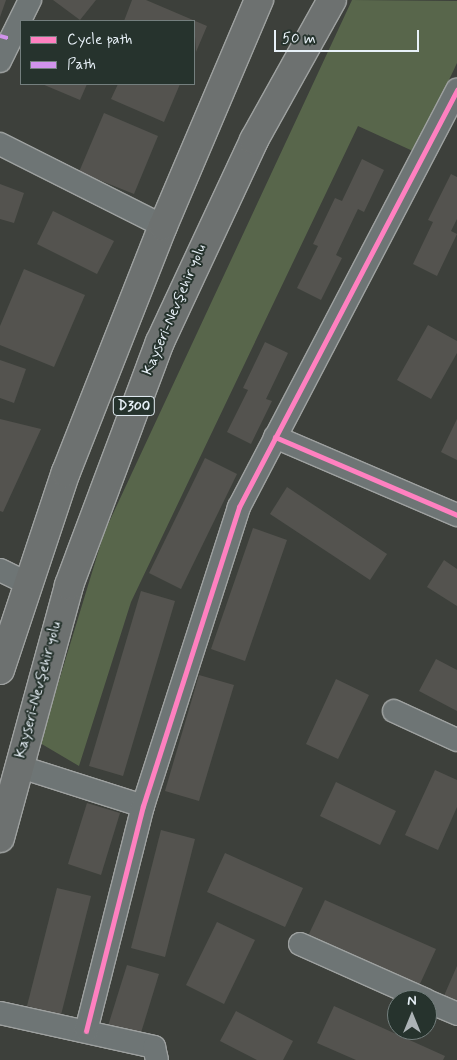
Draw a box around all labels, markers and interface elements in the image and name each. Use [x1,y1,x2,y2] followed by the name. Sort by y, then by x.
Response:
[20,20,195,85] legend
[277,20,422,52] scale bar
[282,29,316,49] text: 50 m
[67,30,132,50] text: Cycle path
[67,55,96,75] text: Path
[139,242,211,378] street label: Kayseri-Nevşehir yolu
[113,394,155,418] road number: D300
[12,620,66,760] street label: Kayseri-Nevşehir yolu
[387,990,437,1040] north arrow
[407,992,417,1010] text: N

